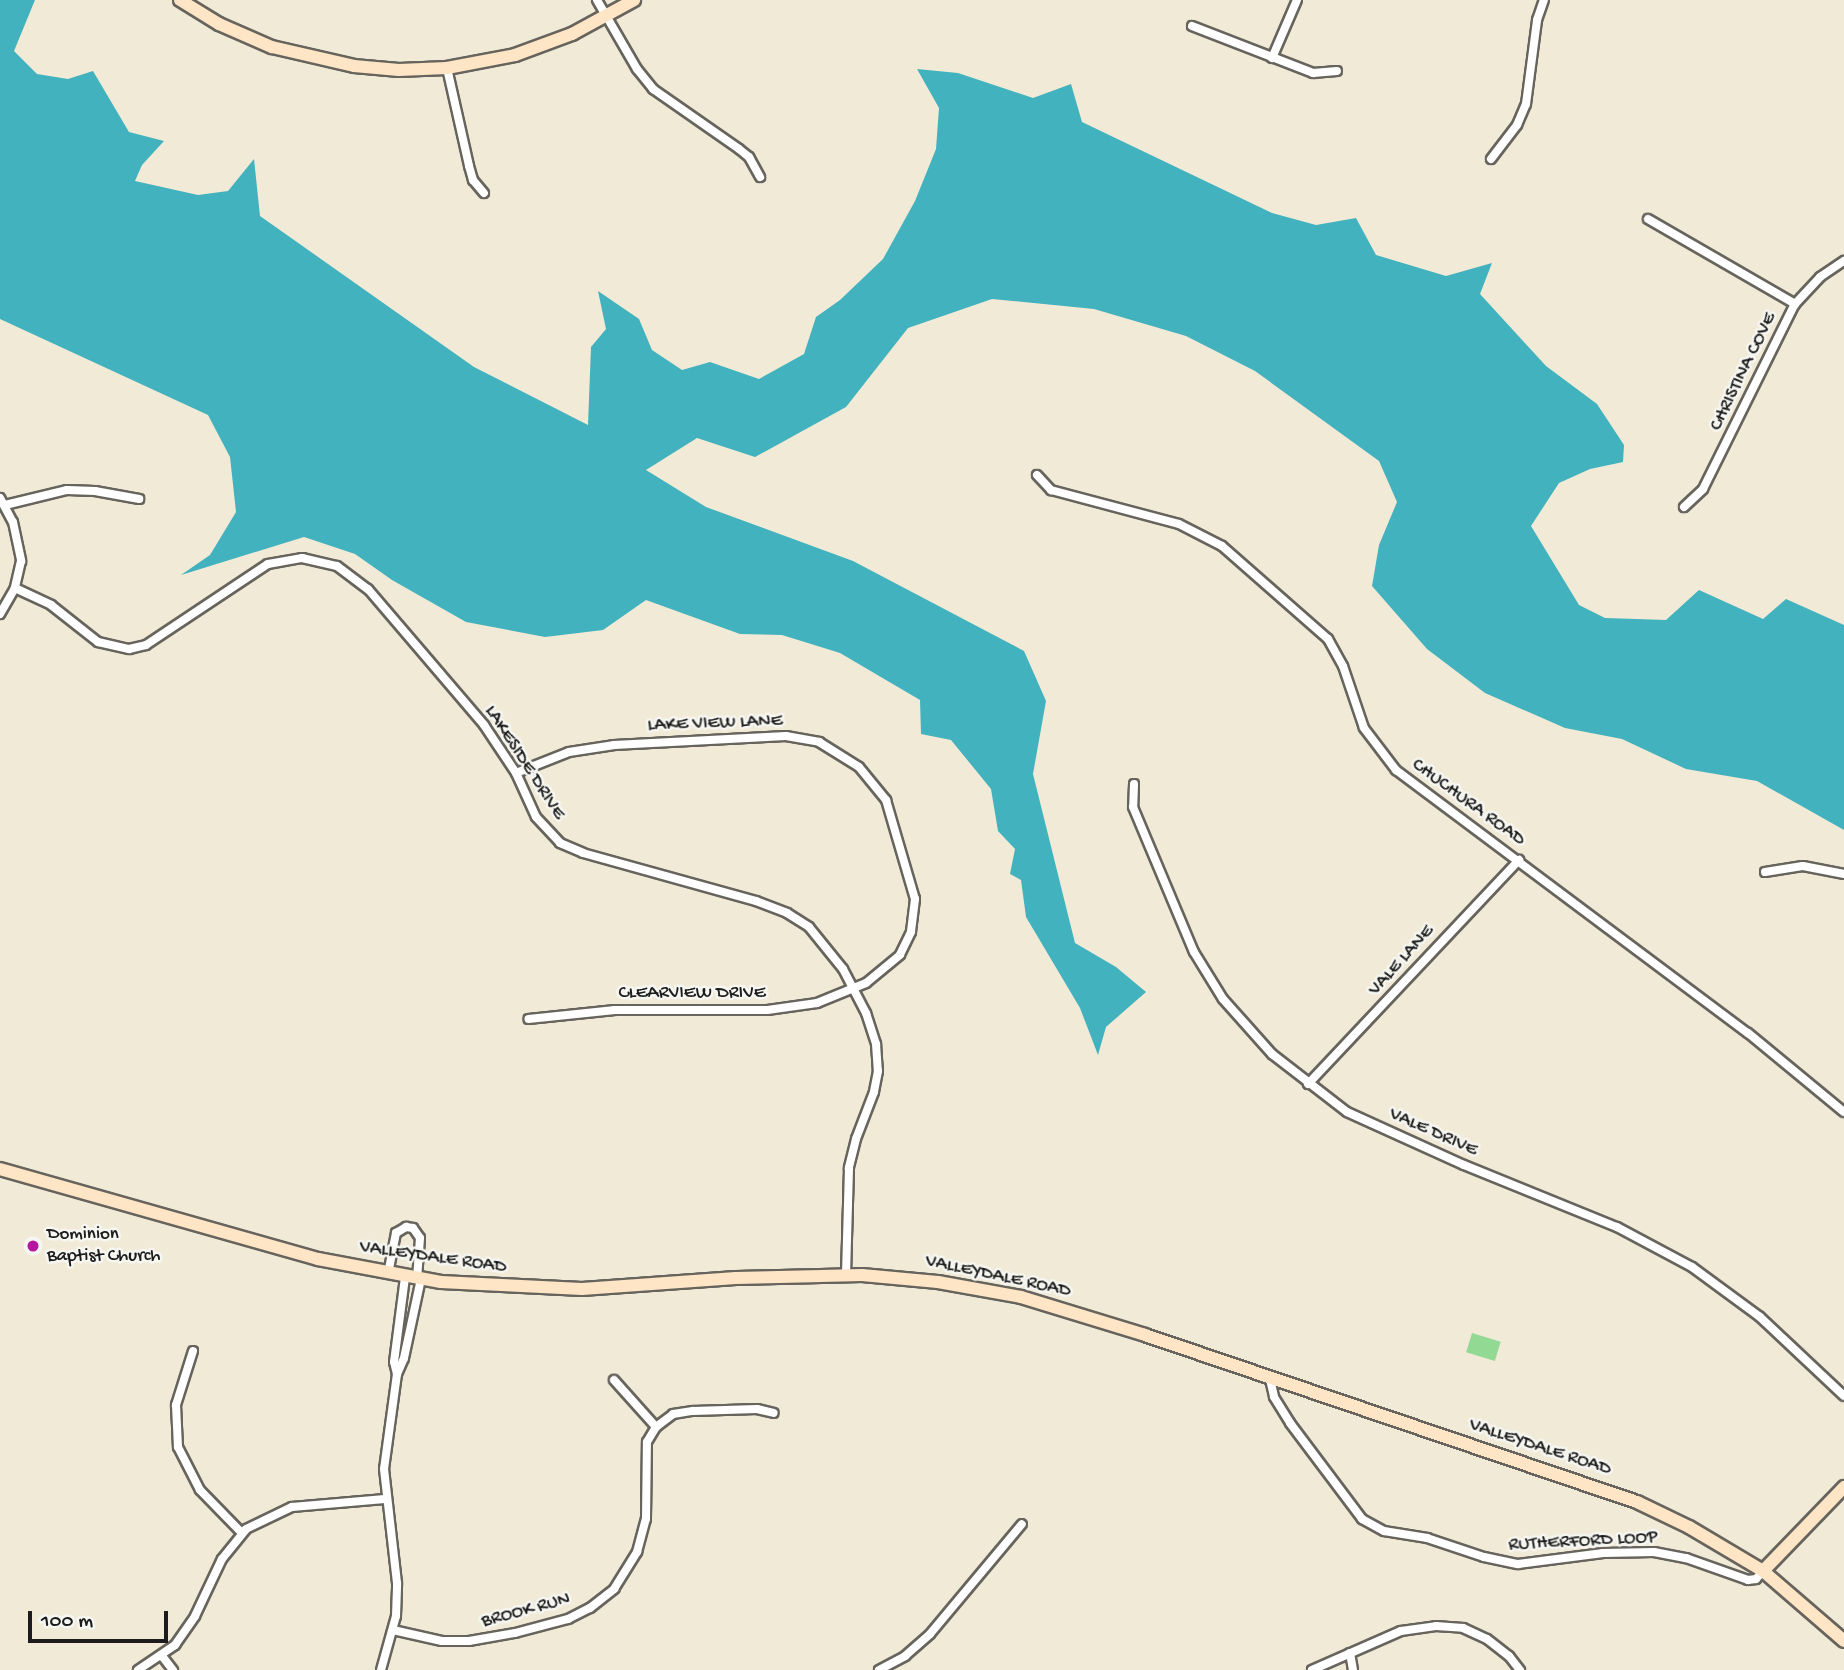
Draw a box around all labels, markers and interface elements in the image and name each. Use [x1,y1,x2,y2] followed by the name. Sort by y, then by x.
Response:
[1706,309,1782,435] street label: CHRISTINA COVE
[479,701,569,825] street label: LAKESIDE DRIVE
[647,710,783,738] street label: LAKE VIEW LANE
[1407,754,1529,852] street label: CHUCHURA ROAD
[1364,921,1440,1001] street label: VALE LANE
[618,983,766,1005] street label: CLEARVIEW DRIVE
[1385,1103,1481,1163] street label: VALE DRIVE
[47,1224,161,1268] place label: Dominion Baptist Church
[358,1236,508,1280] street label: VALLEYDALE ROAD
[25,1238,41,1254] marker: Dominion Baptist Church
[923,1250,1073,1304] street label: VALLEYDALE ROAD
[1466,1414,1614,1482] street label: VALLEYDALE ROAD
[1508,1527,1658,1557] street label: RUTHERFORD LOOP
[479,1588,573,1634] street label: BROOK RUN
[32,1596,172,1640] scale bar
[41,1610,93,1635] text: 100 m

